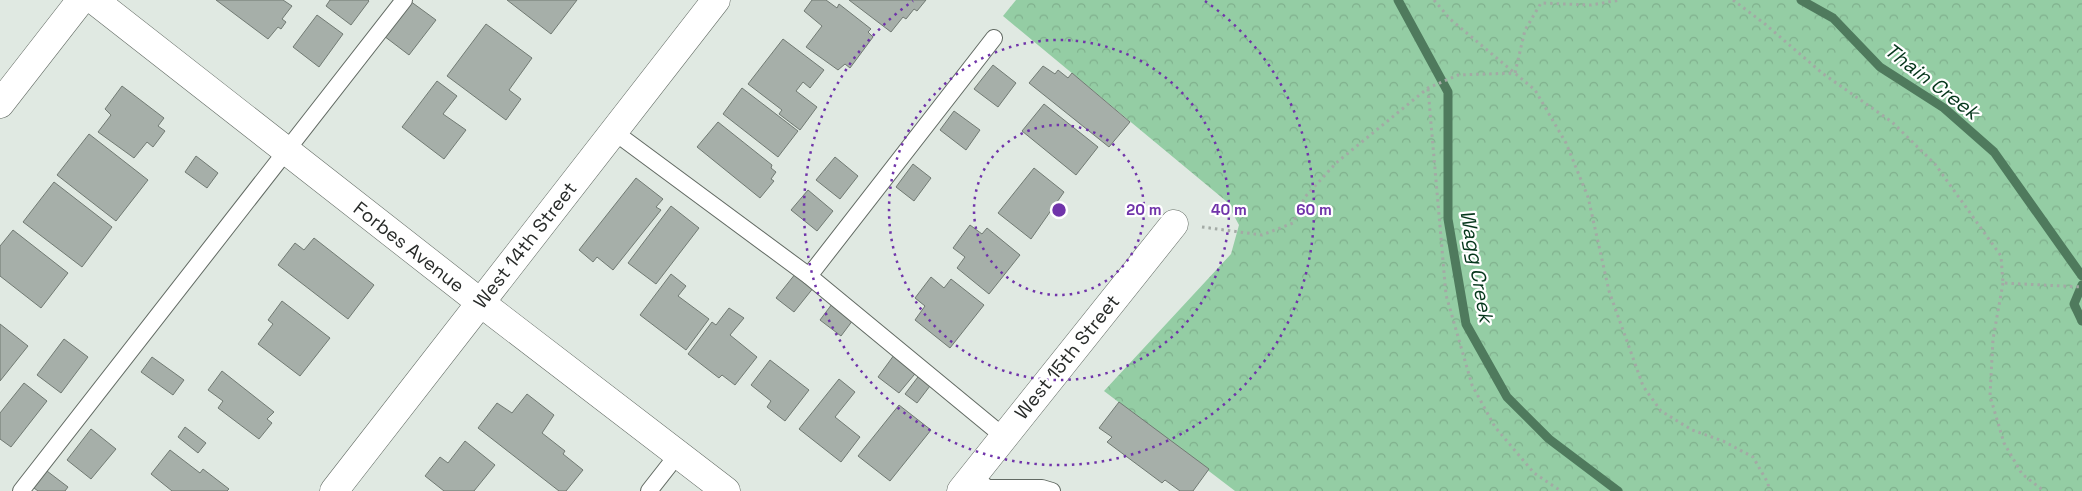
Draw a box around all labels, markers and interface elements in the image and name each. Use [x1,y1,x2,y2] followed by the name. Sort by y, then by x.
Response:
[1879,37,1986,127] water label: Thain Creek
[468,177,582,313] street label: West 14th Street
[348,196,470,298] street label: Forbes Avenue
[1126,200,1162,219] text: 20 m
[1211,200,1247,219] text: 40 m
[1296,200,1332,219] text: 60 m
[1050,201,1068,219] centre of rings
[1454,208,1500,326] water label: Wagg Creek
[1009,289,1125,425] street label: West 15th Street

